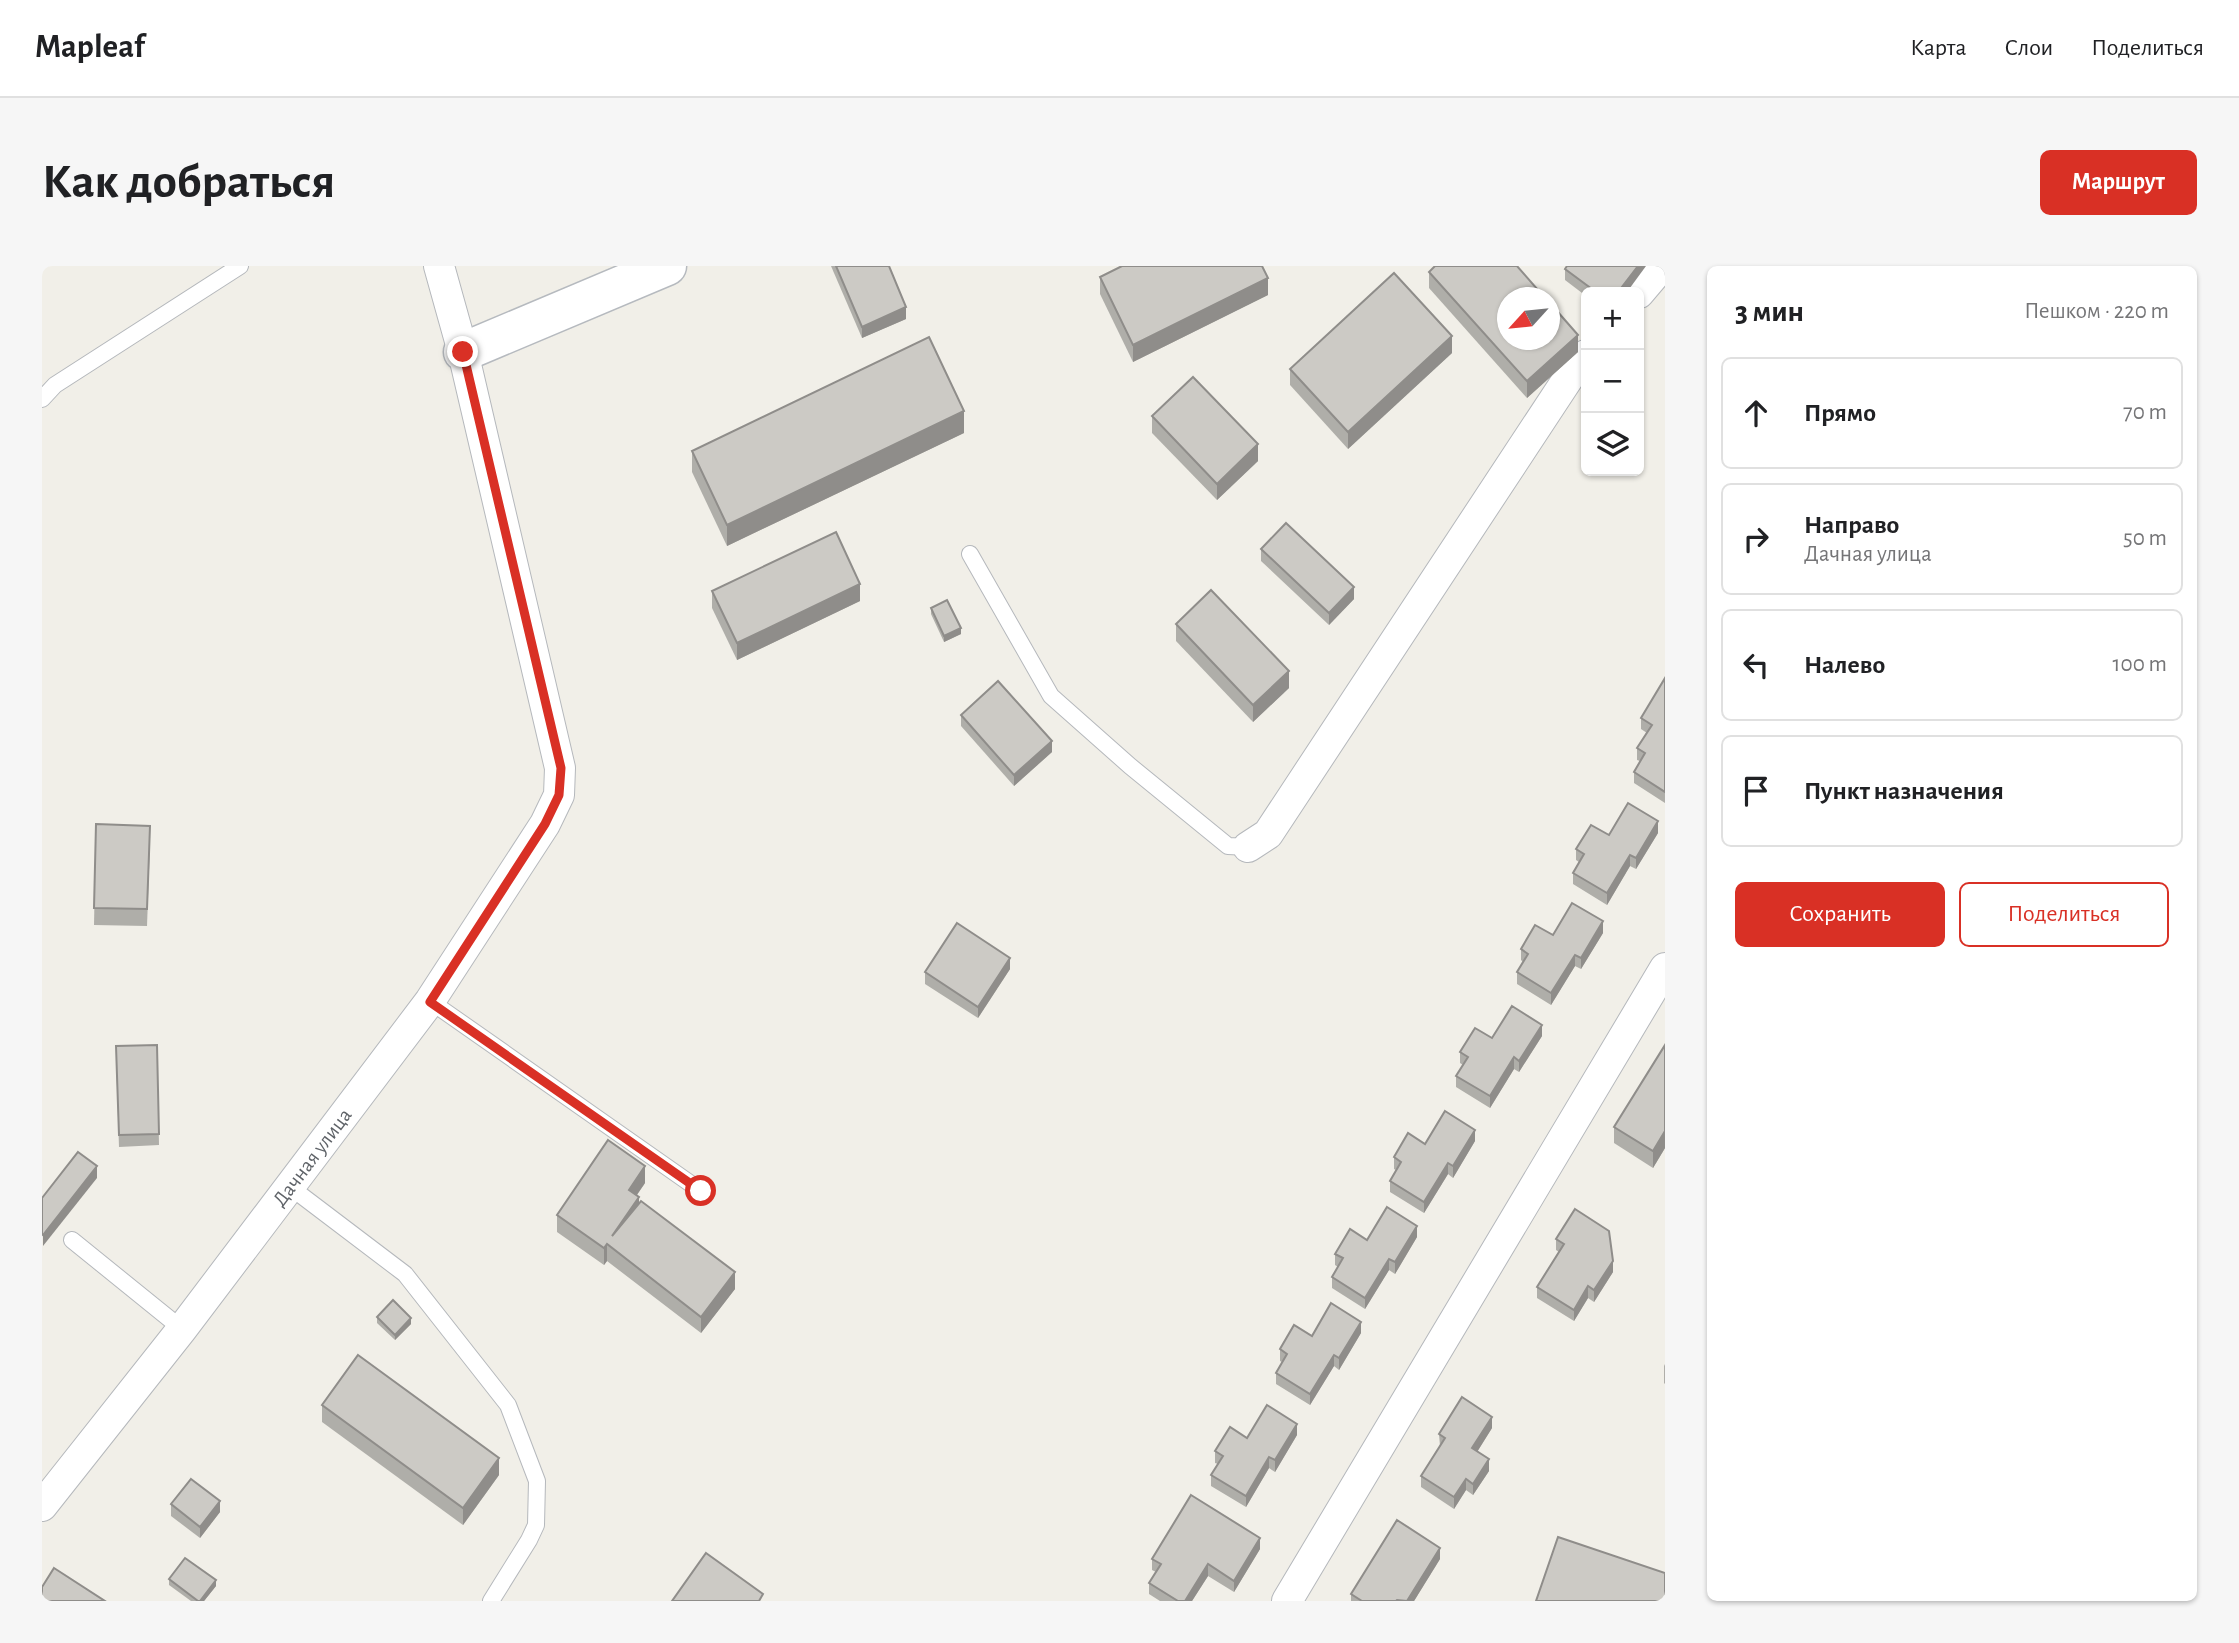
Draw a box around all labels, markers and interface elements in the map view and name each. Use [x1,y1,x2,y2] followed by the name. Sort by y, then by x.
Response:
[35,31,145,64] text: Mapleaf
[1910,36,1966,60] text: Карта
[2004,36,2053,60] text: Слои
[2091,36,2204,60] text: Поделиться
[2040,150,2197,215] button: Маршрут
[42,158,335,207] text: Как добраться
[1497,287,1560,350] north arrow
[1581,287,1644,476] map controls
[1581,287,1644,350] button: +
[1735,297,1804,327] text: 3 мин
[2024,300,2169,323] text: Пешком · 220 m
[447,336,478,367] route end
[1581,350,1644,413] button: −
[1737,394,1775,432] icon: ahead
[1804,400,1876,426] text: Прямо
[2123,401,2167,424] text: 70 m
[1581,413,1644,476] button: layers
[1804,512,1899,538] text: Направо
[1737,520,1775,558] icon: right
[2123,527,2167,550] text: 50 m
[1804,543,1932,566] text: Дачная улица
[1737,646,1775,684] icon: left
[1804,652,1885,678] text: Налево
[2113,653,2167,676] text: 100 m
[1737,772,1775,810] icon: arrive
[1804,778,2004,804] text: Пункт назначения
[1735,882,1945,947] button: Сохранить
[1959,882,2169,947] button: Поделиться
[269,1104,356,1210] street label: Дачная улица
[685,1175,716,1206] route start

